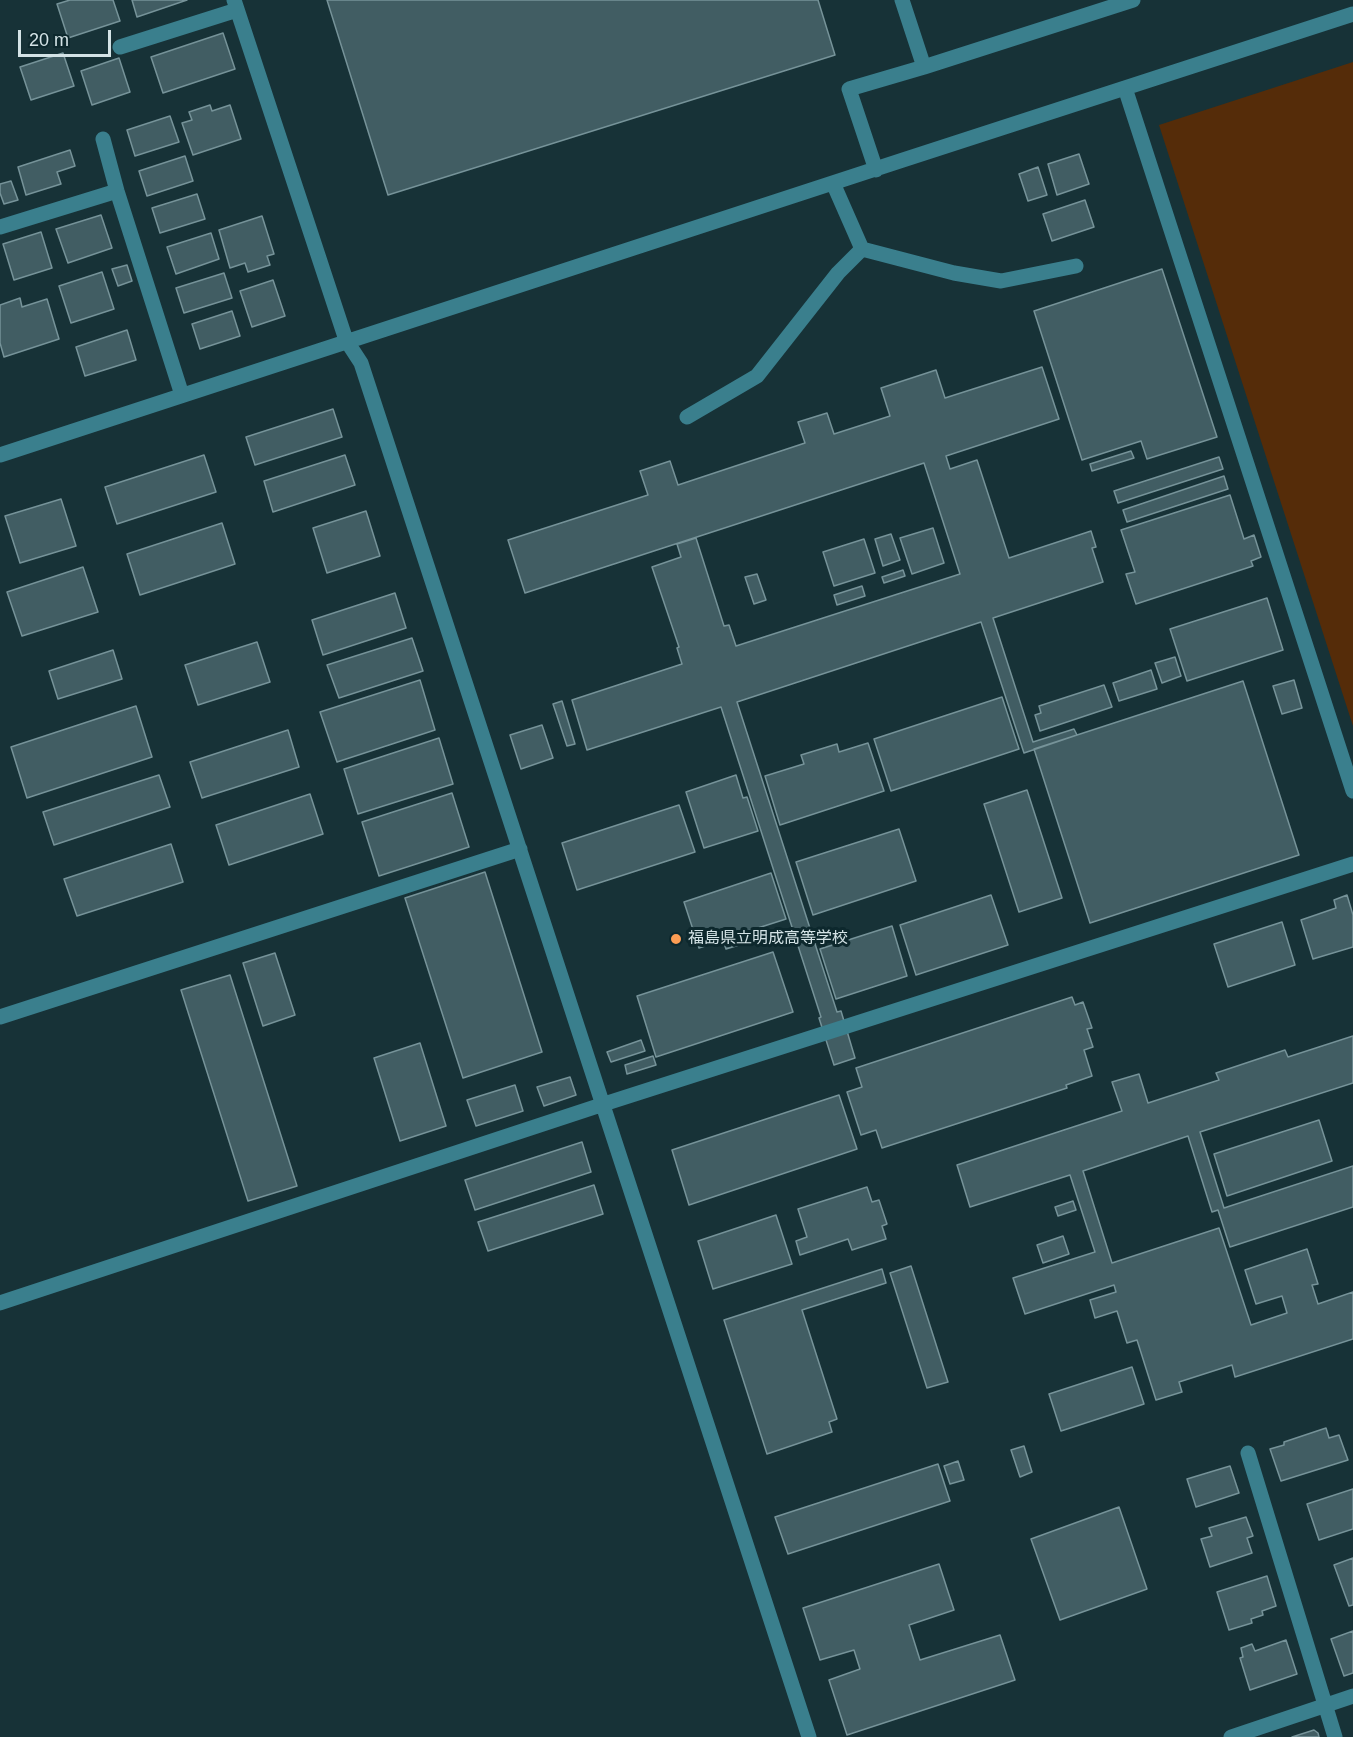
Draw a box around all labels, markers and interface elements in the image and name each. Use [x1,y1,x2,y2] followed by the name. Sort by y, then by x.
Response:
[21,18,114,56] scale bar
[29,30,69,50] text: 20 m
[688,929,848,949] place label: 福島県立明成高等学校
[669,932,683,946] marker: 福島県立明成高等学校

